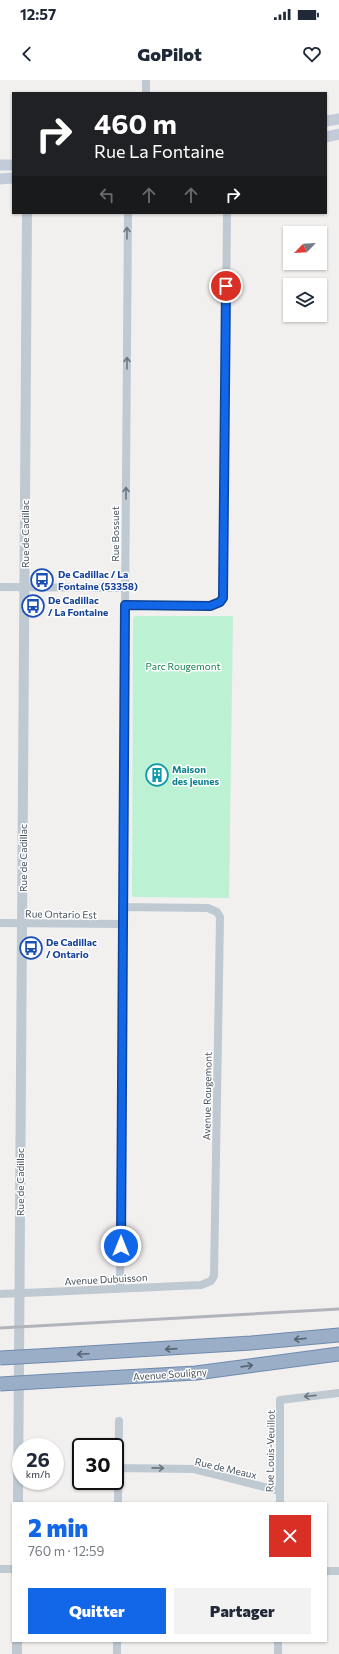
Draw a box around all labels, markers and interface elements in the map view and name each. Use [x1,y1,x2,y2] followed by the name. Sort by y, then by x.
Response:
[20,5,56,23] text: 12:57
[16,43,38,65] icon: back
[137,43,202,65] text: GoPilot
[301,43,323,65] icon: heart
[94,106,177,140] text: 460 m
[28,108,80,160] icon: right
[94,140,224,162] text: Rue La Fontaine
[96,184,118,206] icon: left
[138,184,160,206] icon: ahead
[180,184,202,206] icon: ahead
[222,184,244,206] icon: right
[283,226,327,270] north arrow
[283,226,327,322] map controls
[124,227,131,240] one-way arrow
[209,269,243,303] pin
[215,275,237,297] icon: arrive
[283,278,327,322] button: layers
[123,357,130,370] one-way arrow
[122,487,129,500] one-way arrow
[19,500,31,568] street label: Rue de Cadillac
[109,506,121,562] street label: Rue Bossuet
[29,567,55,593] bus stop icon: De Cadillac / La Fontaine (53358)
[58,568,138,592] place label: De Cadillac / La Fontaine (53358)
[20,593,46,619] bus stop icon: De Cadillac / La Fontaine
[48,594,108,618] place label: De Cadillac / La Fontaine
[145,660,221,672] park label: Parc Rougemont
[144,762,170,788] building icon: Maison des jeunes
[172,763,219,787] place label: Maison des jeunes
[17,824,29,892] street label: Rue de Cadillac
[25,907,97,921] street label: Rue Ontario Est
[18,935,44,961] bus stop icon: De Cadillac / Ontario
[46,936,97,960] place label: De Cadillac / Ontario
[200,1052,214,1140] street label: Avenue Rougemont
[14,1148,26,1216] street label: Rue de Cadillac
[100,1225,142,1267] position arrow
[64,1271,148,1287] street label: Avenue Dubuisson
[294,1335,307,1343] one-way arrow
[165,1345,178,1352] one-way arrow
[77,1350,90,1357] one-way arrow
[240,1362,253,1370] one-way arrow
[133,1365,207,1383] street label: Avenue Souligny
[304,1392,317,1399] one-way arrow
[263,1410,277,1492] street label: Rue Louis-Veuillot
[72,1438,124,1490] speed limit sign: 30
[26,1447,50,1471] text: 26
[194,1455,259,1481] street label: Rue de Meaux
[151,1464,164,1472] one-way arrow
[26,1468,50,1480] text: km/h
[28,1513,88,1542] text: 2 min
[269,1515,311,1557] button: close
[28,1543,104,1559] text: 760 m · 12:59
[28,1588,166,1634] button: Quitter
[174,1588,311,1634] button: Partager

